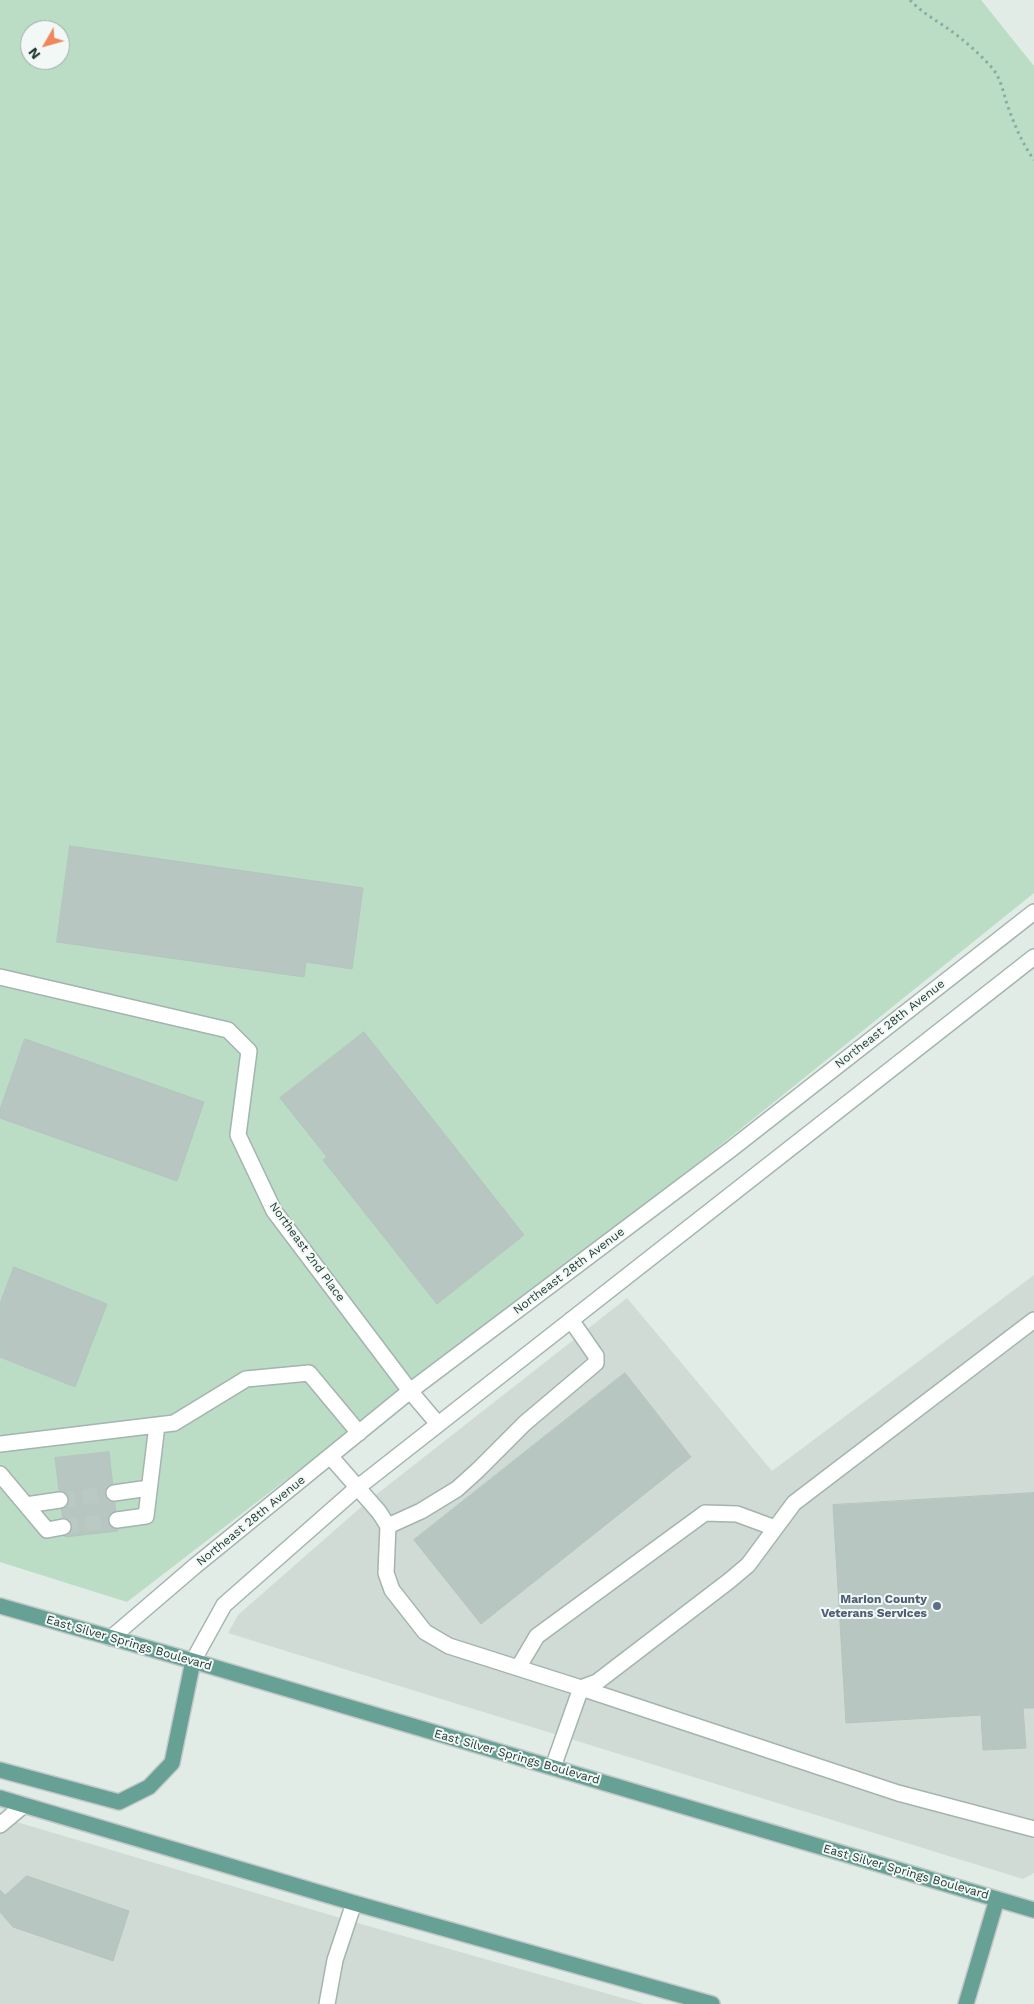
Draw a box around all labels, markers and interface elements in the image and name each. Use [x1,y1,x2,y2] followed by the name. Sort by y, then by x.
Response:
[20,20,70,70] north arrow
[24,45,43,63] text: N
[832,977,948,1071] street label: Northeast 28th Avenue
[266,1199,348,1305] street label: Northeast 2nd Place
[511,1224,627,1318] street label: Northeast 28th Avenue
[194,1473,308,1569] street label: Northeast 28th Avenue
[821,1592,927,1620] place label: Marion County Veterans Services
[931,1600,943,1612] marker: Marion County Veterans Services
[44,1612,214,1674] street label: East Silver Springs Boulevard
[432,1726,602,1788] street label: East Silver Springs Boulevard
[821,1841,991,1903] street label: East Silver Springs Boulevard

